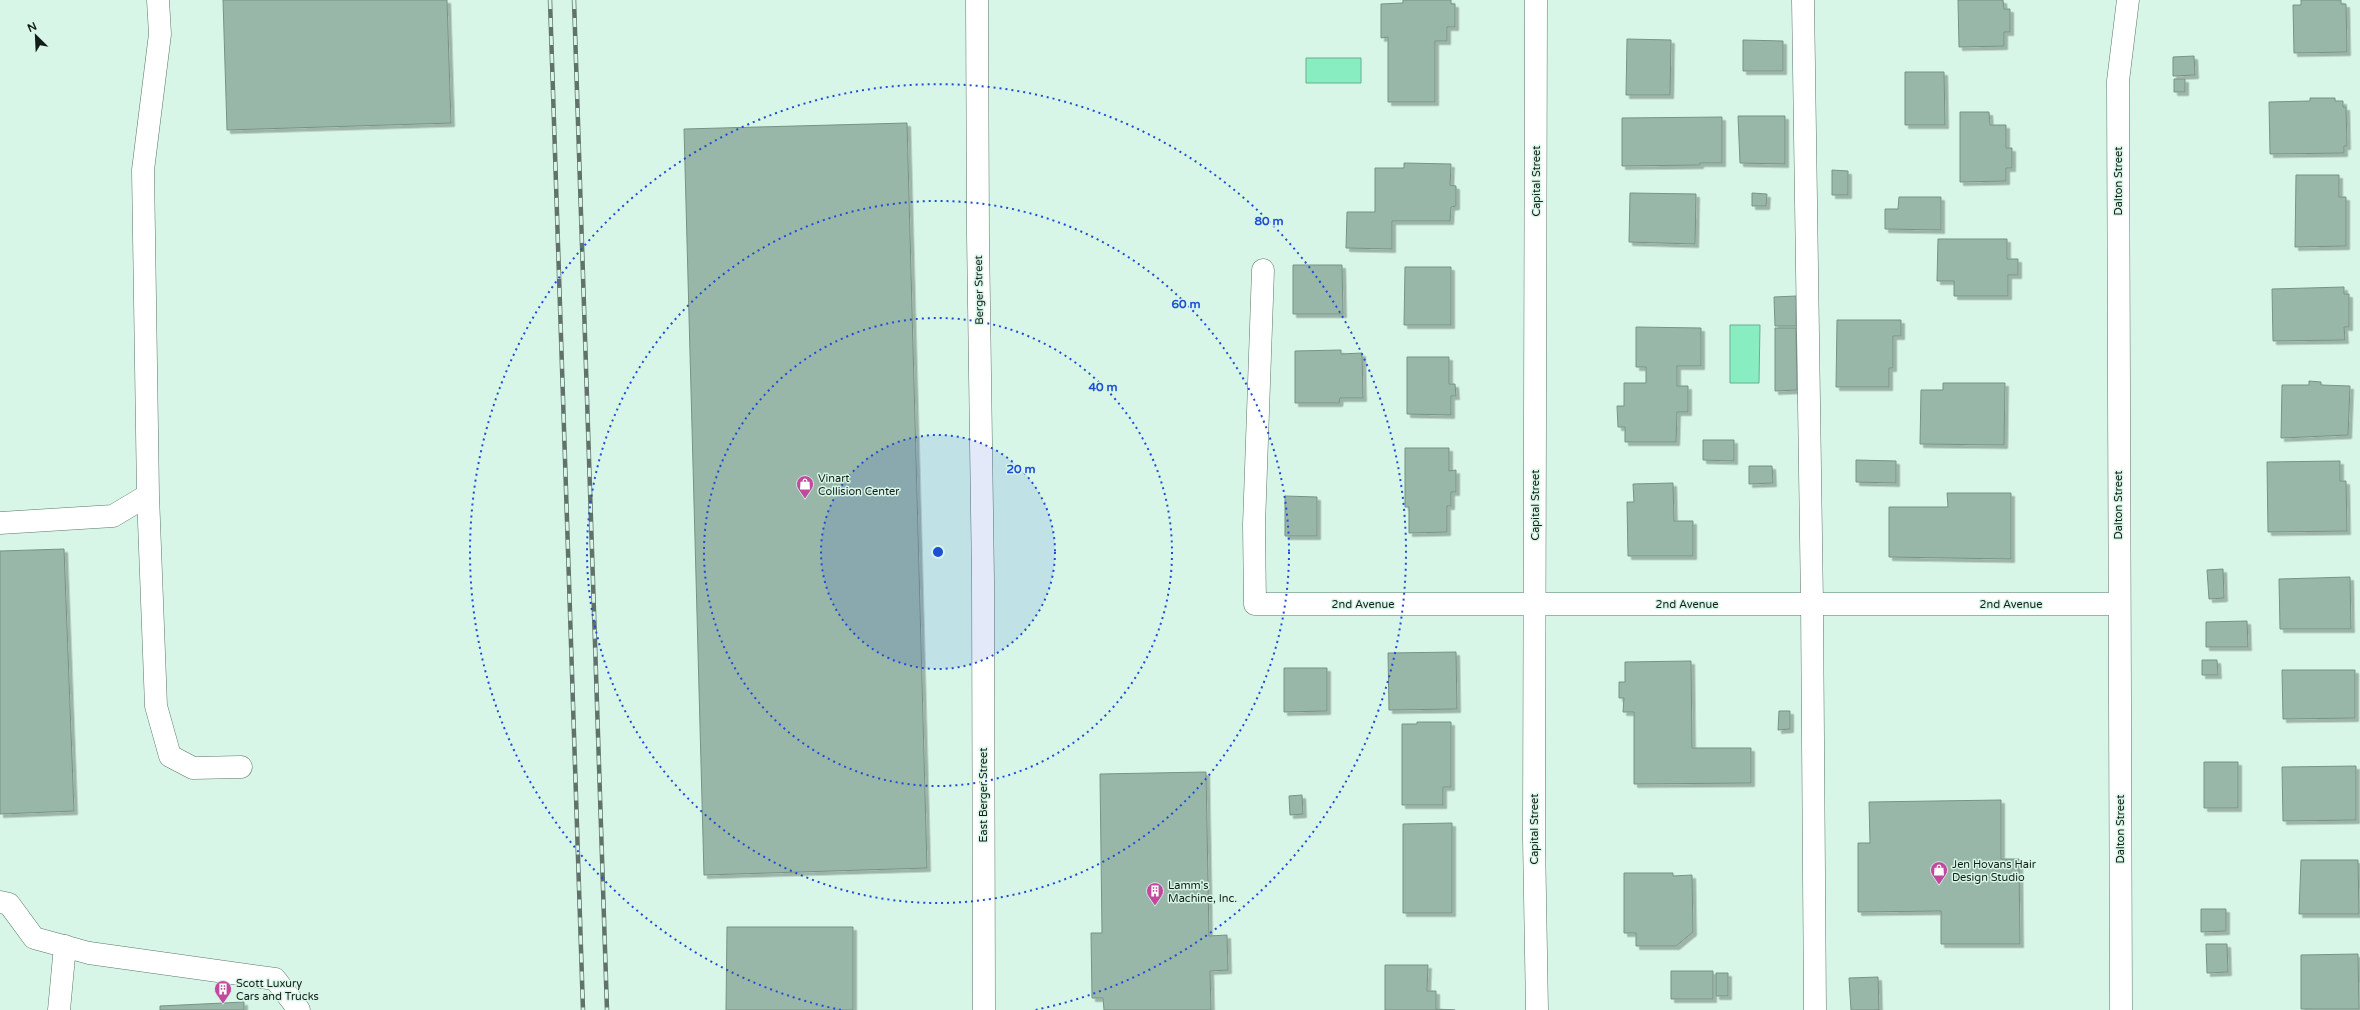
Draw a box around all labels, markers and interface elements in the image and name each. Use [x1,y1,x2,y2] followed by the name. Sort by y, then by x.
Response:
[16,16,56,56] north arrow
[25,20,39,35] text: N
[1530,146,1543,216] street label: Capital Street
[2112,147,2125,215] street label: Dalton Street
[1254,214,1284,228] text: 80 m
[972,255,986,325] street label: Berger Street
[1171,297,1201,311] text: 60 m
[1088,380,1118,394] text: 40 m
[1006,462,1036,476] text: 20 m
[1529,470,1542,540] street label: Capital Street
[2112,471,2125,539] street label: Dalton Street
[818,472,900,498] place label: Vinart Collision Center
[795,474,815,499] shop icon: Vinart Collision Center
[931,545,945,559] centre of rings
[1332,598,1394,611] street label: 2nd Avenue
[1656,598,1718,611] street label: 2nd Avenue
[1980,598,2042,611] street label: 2nd Avenue
[977,748,990,842] street label: East Berger Street
[1528,794,1541,864] street label: Capital Street
[2114,795,2127,863] street label: Dalton Street
[1952,858,2037,884] place label: Jen Hovans Hair Design Studio
[1929,860,1949,885] shop icon: Jen Hovans Hair Design Studio
[1168,879,1237,905] place label: Lamm's Machine, Inc.
[1145,881,1165,906] building icon: Lamm's Machine, Inc.
[236,977,319,1003] place label: Scott Luxury Cars and Trucks
[213,979,233,1004] building icon: Scott Luxury Cars and Trucks

